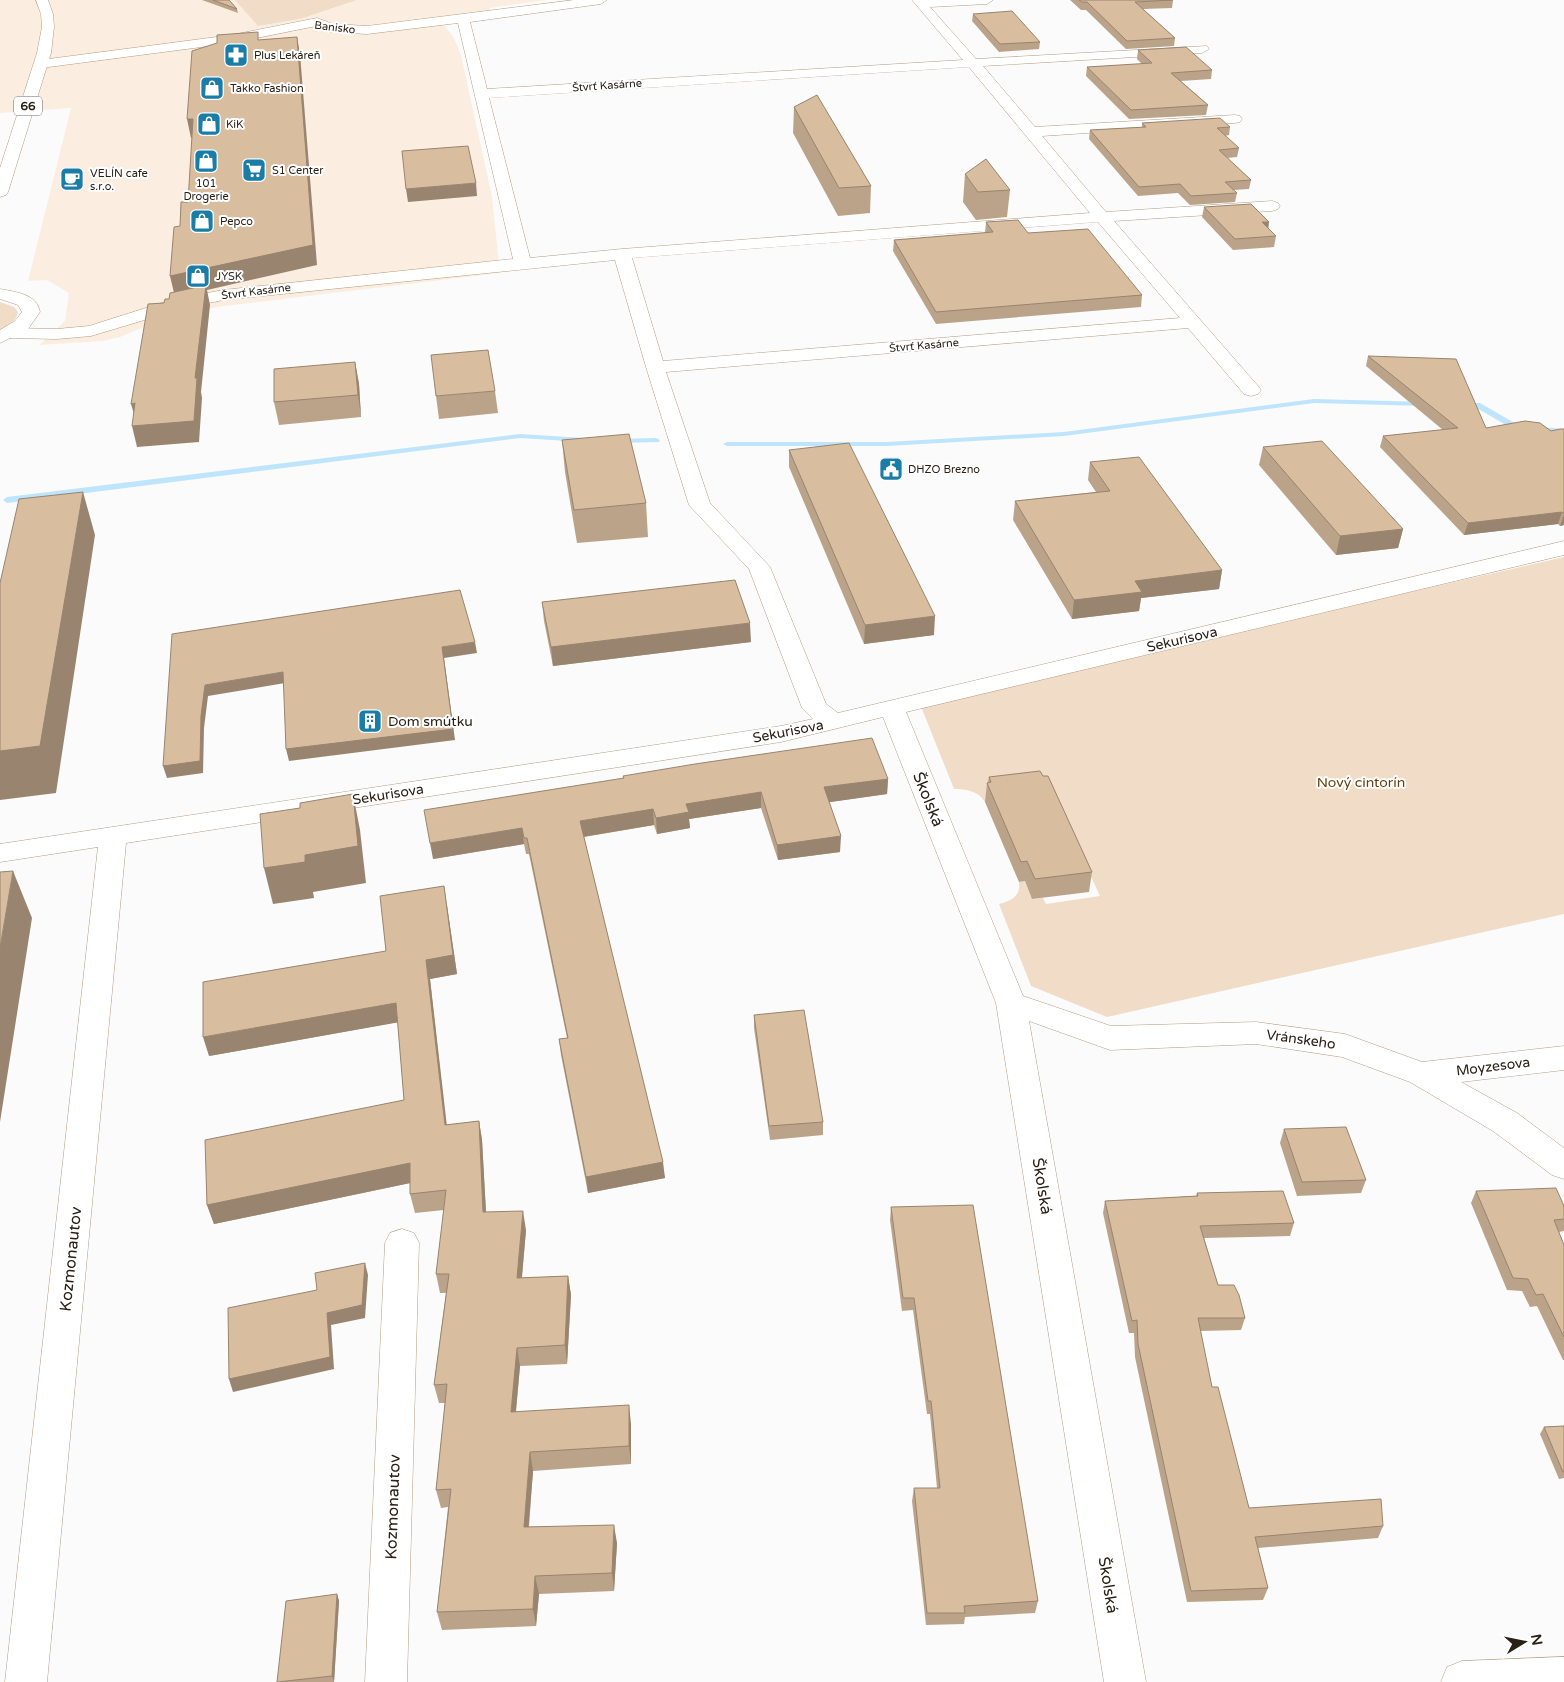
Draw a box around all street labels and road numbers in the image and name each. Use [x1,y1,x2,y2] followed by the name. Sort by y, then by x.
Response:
[314,19,356,36] street label: Banisko
[572,76,642,94] street label: Štvrť Kasárne
[14,96,42,115] road number: 66
[220,280,292,302] street label: Štvrť Kasárne
[889,335,959,355] street label: Štvrť Kasárne
[1145,623,1219,656] street label: Sekurisova
[751,716,825,747] street label: Sekurisova
[908,769,948,830] street label: Školská
[351,780,425,809] street label: Sekurisova
[1265,1026,1337,1053] street label: Vránskeho
[1455,1054,1531,1079] street label: Moyzesova
[1028,1156,1056,1216] street label: Školská
[56,1205,86,1313] street label: Kozmonautov
[381,1454,405,1560] street label: Kozmonautov
[1094,1555,1122,1615] street label: Školská

